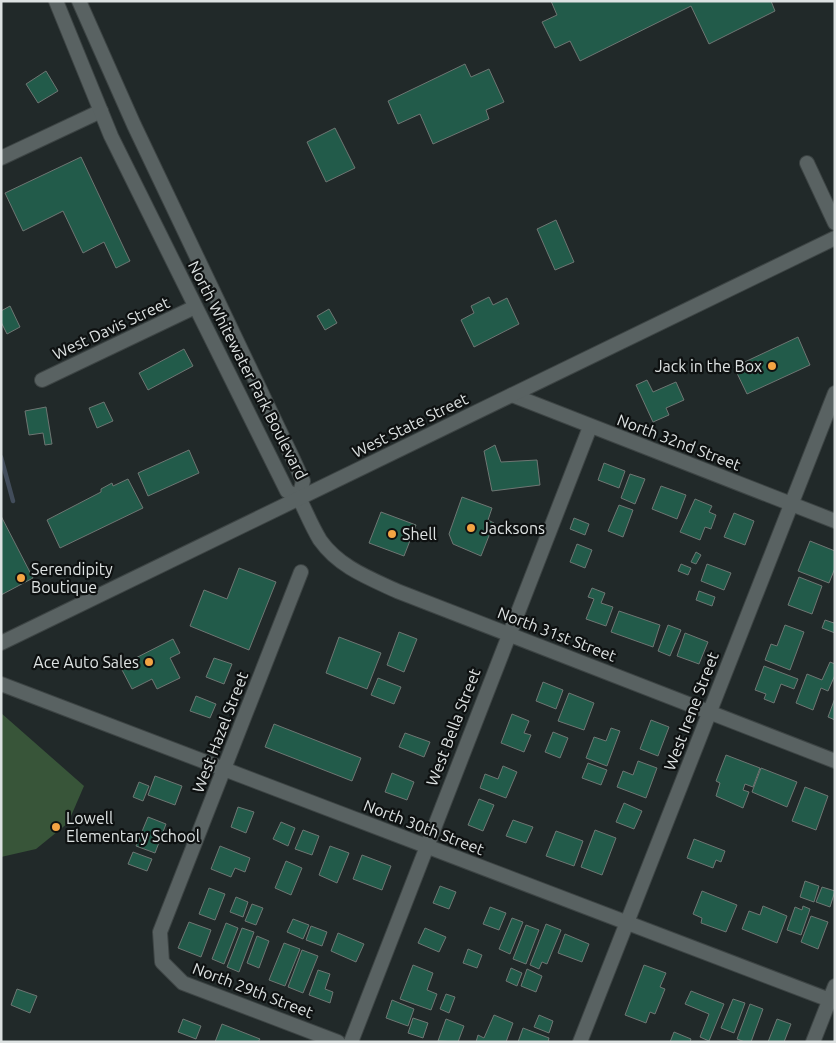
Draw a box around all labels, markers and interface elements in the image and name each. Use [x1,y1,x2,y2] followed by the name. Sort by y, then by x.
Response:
[185,258,311,482] street label: North Whitewater Park Boulevard
[50,293,173,363] street label: West Davis Street
[655,357,762,375] place label: Jack in the Box
[766,360,778,372] marker: Jack in the Box
[349,389,471,461] street label: West State Street
[615,410,744,474] street label: North 32nd Street
[481,519,545,537] place label: Jacksons
[465,522,477,534] marker: Jacksons
[402,525,437,543] place label: Shell
[386,528,398,540] marker: Shell
[31,560,113,596] place label: Serendipity Boutique
[15,572,27,584] marker: Serendipity Boutique
[495,603,619,665] street label: North 31st Street
[660,649,722,773] street label: West Irene Street
[33,653,139,671] place label: Ace Auto Sales
[143,656,155,668] marker: Ace Auto Sales
[422,665,484,788] street label: West Bella Street
[189,668,252,795] street label: West Hazel Street
[361,796,488,859] street label: North 30th Street
[66,809,200,845] place label: Lowell Elementary School
[50,821,62,833] marker: Lowell Elementary School
[190,959,317,1022] street label: North 29th Street

